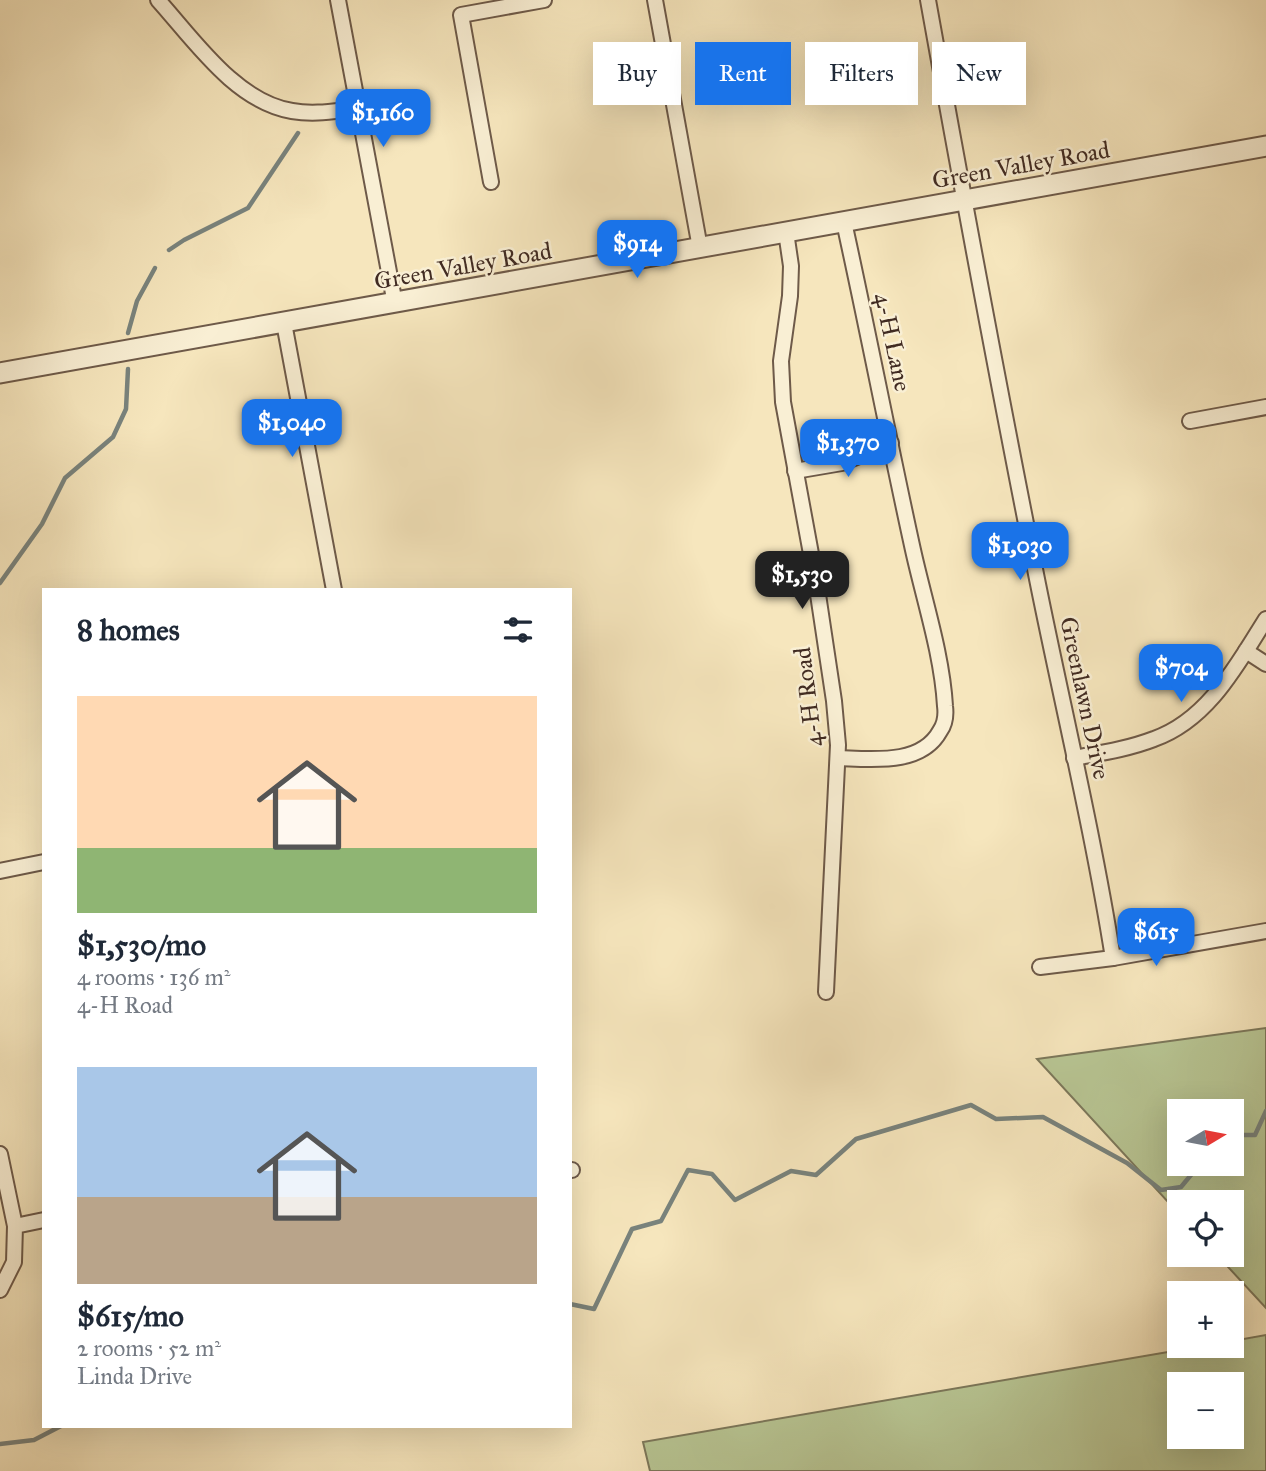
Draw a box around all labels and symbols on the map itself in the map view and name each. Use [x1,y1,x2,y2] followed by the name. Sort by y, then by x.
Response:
[326,90,440,149] pin: $1,160
[930,135,1112,195] street label: Green Valley Road
[596,220,678,280] pin: $914
[372,236,554,296] street label: Green Valley Road
[868,290,918,394] street label: 4-H Lane
[235,400,349,459] pin: $1,040
[791,420,905,479] pin: $1,370
[963,522,1077,582] pin: $1,030
[745,552,859,611] pin: $1,530
[1053,614,1117,782] street label: Greenlawn Drive
[1140,644,1222,704] pin: $704
[787,645,829,749] street label: 4-H Road
[1115,908,1197,968] pin: $615
[1167,1099,1244,1176] north arrow

